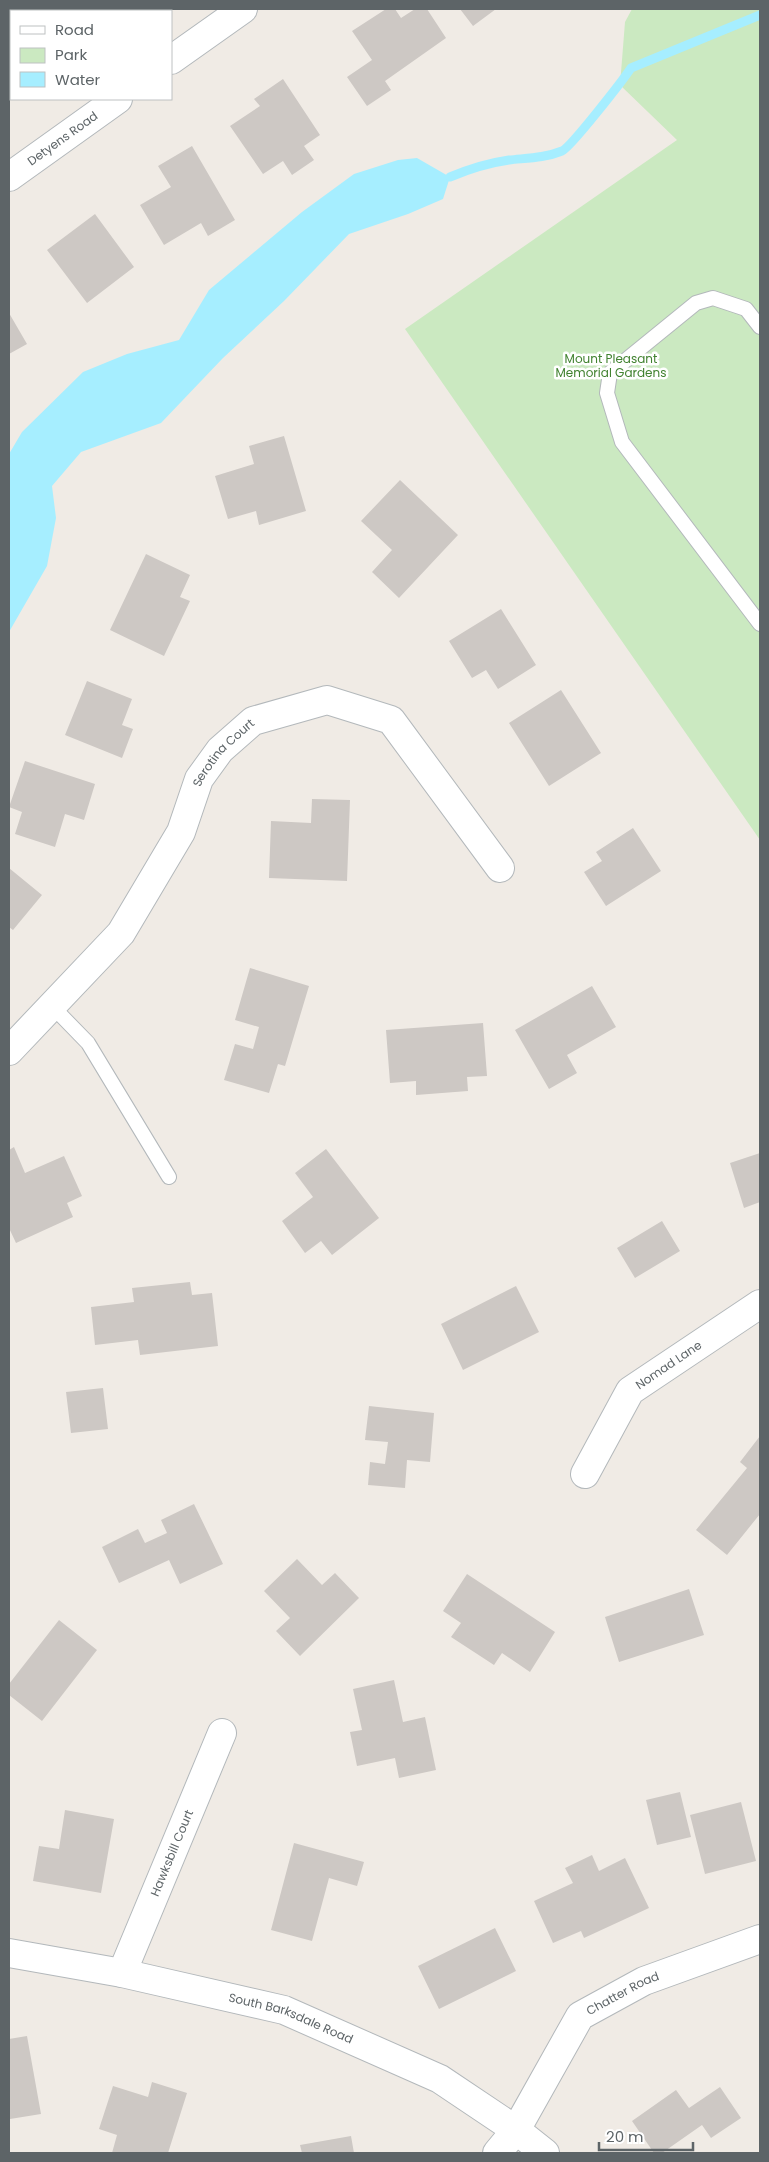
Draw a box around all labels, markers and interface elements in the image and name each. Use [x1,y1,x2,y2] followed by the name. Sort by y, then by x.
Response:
[10,10,172,100] legend
[55,19,94,40] text: Road
[55,44,87,65] text: Park
[55,69,101,90] text: Water
[24,107,101,169] street label: Detyens Road
[556,350,666,381] park label: Mount Pleasant Memorial Gardens
[188,715,258,789] street label: Serotina Court
[632,1336,705,1393] street label: Nomad Lane
[146,1807,197,1899] street label: Hawksbill Court
[583,1967,661,2019] street label: Chatter Road
[227,1989,356,2048] street label: South Barksdale Road
[599,2120,693,2152] scale bar
[606,2126,644,2147] text: 20 m

